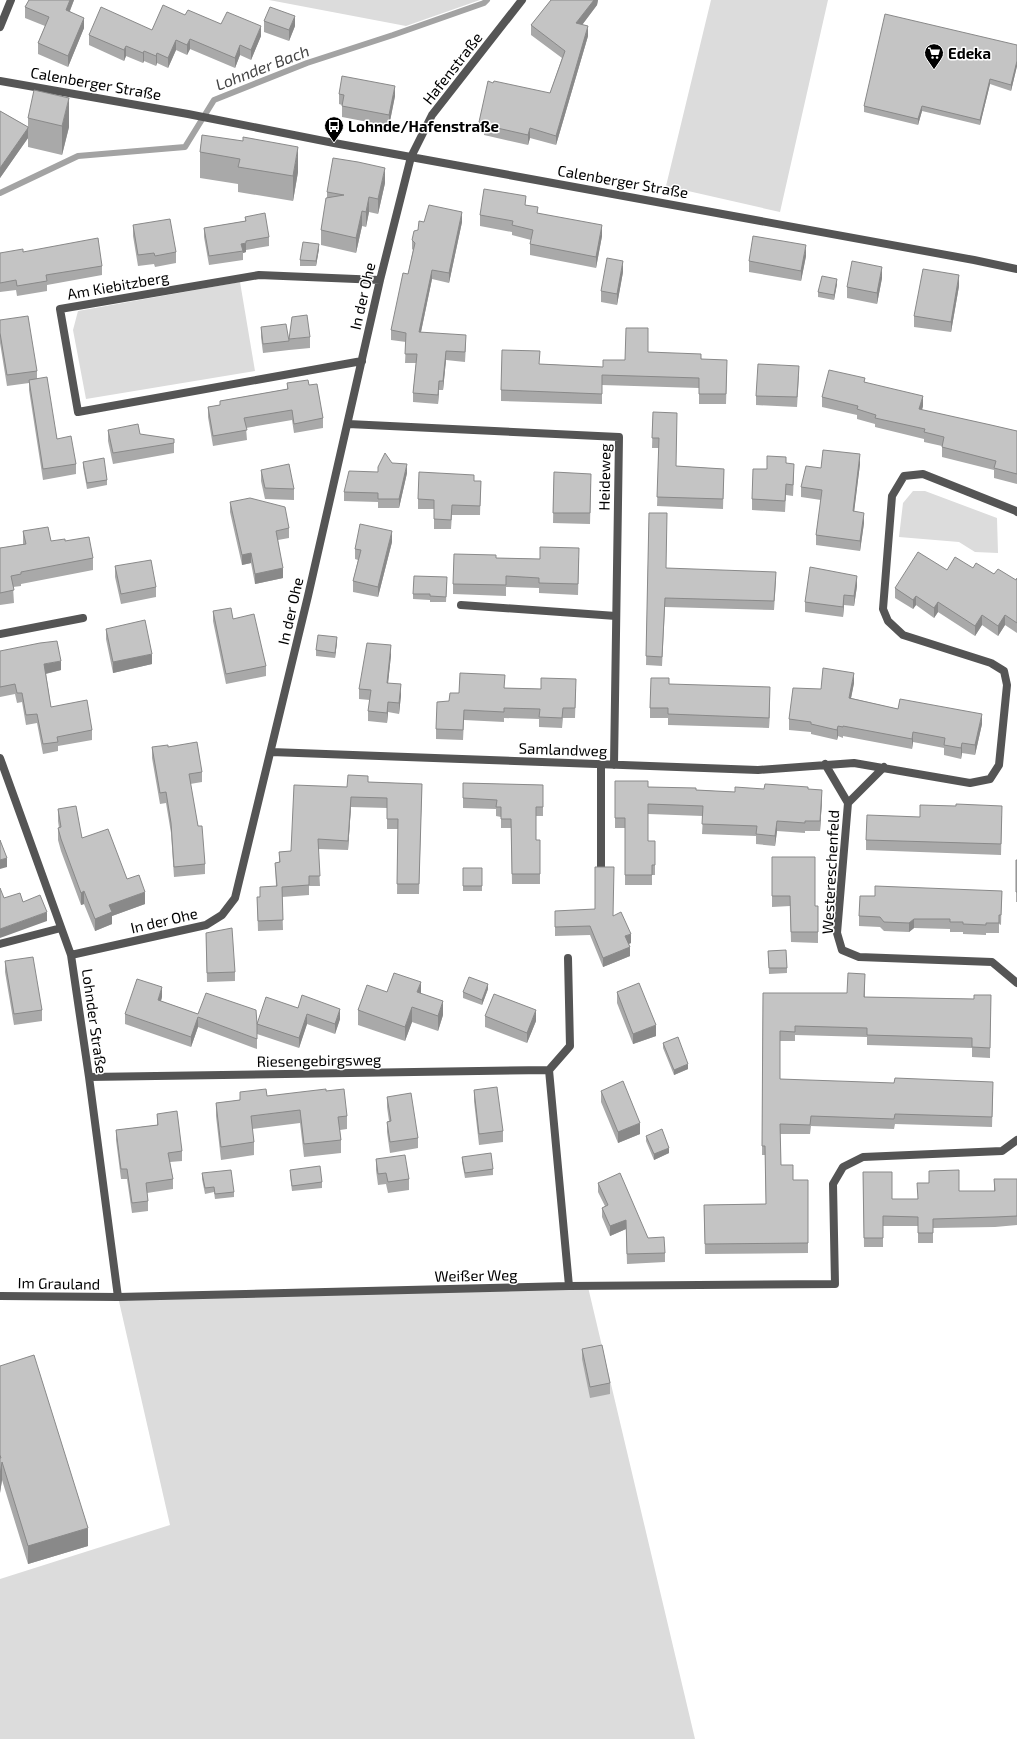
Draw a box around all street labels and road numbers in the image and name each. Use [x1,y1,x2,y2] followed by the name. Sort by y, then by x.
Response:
[418,28,486,108] street label: Hafenstraße
[29,63,163,103] street label: Calenberger Straße
[556,161,690,201] street label: Calenberger Straße
[346,261,378,331] street label: In der Ohe
[66,267,171,303] street label: Am Kiebitzberg
[594,443,614,511] street label: Heideweg
[274,576,306,646] street label: In der Ohe
[518,738,608,760] street label: Samlandweg
[818,809,842,935] street label: Westereschenfeld
[129,904,199,936] street label: In der Ohe
[79,967,111,1075] street label: Lohnder Straße
[256,1050,382,1070] street label: Riesengebirgsweg
[434,1265,518,1285] street label: Weißer Weg
[18,1273,100,1293] street label: Im Grauland

